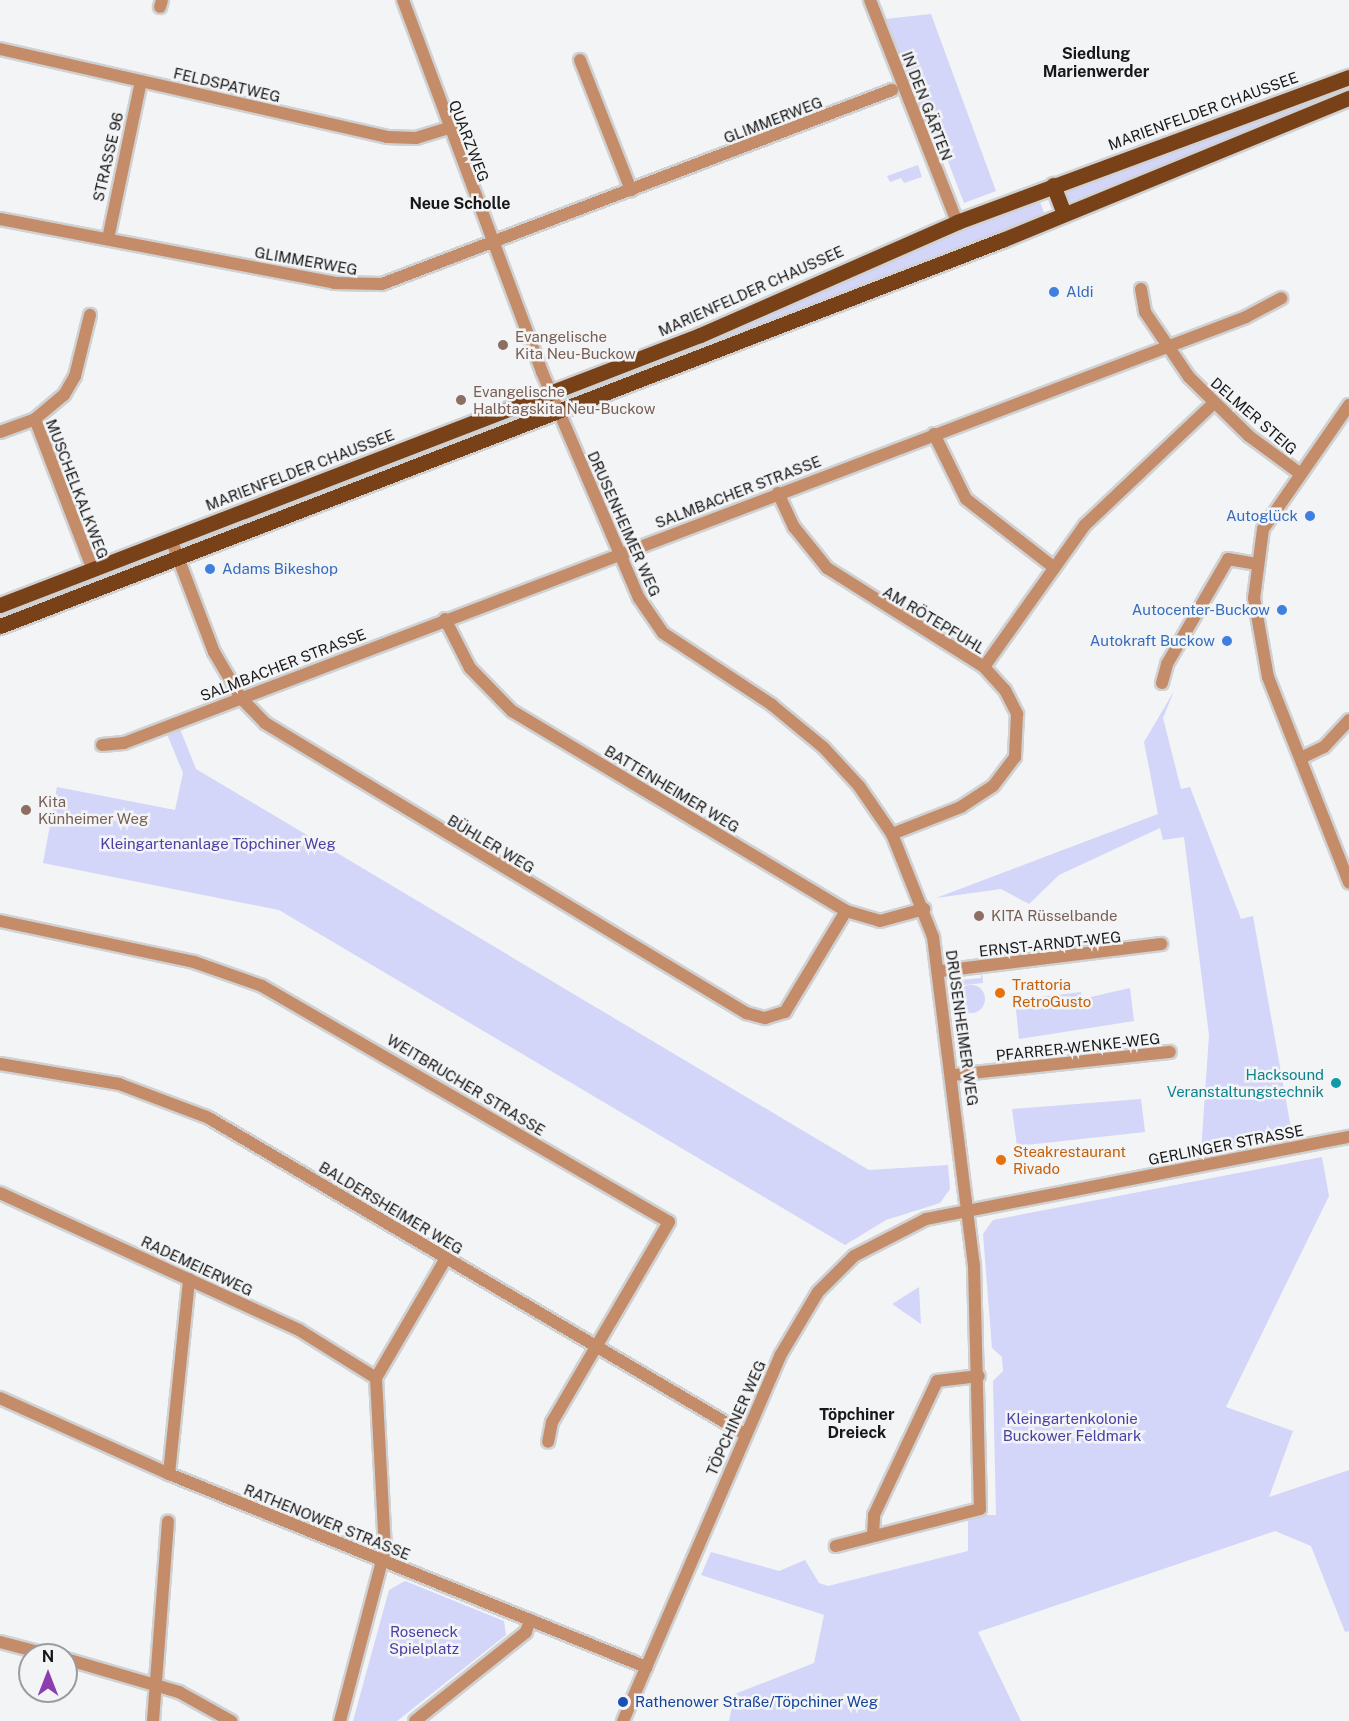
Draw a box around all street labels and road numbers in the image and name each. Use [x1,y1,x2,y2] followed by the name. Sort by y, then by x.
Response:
[898,49,956,163] street label: IN DEN GÄRTEN
[172,64,282,106] street label: FELDSPATWEG
[1106,68,1300,154] street label: MARIENFELDER CHAUSSEE
[721,93,825,147] street label: GLIMMERWEG
[445,98,493,184] street label: QUARZWEG
[89,111,127,203] street label: STRASSE 96
[656,242,846,340] street label: MARIENFELDER CHAUSSEE
[253,243,359,279] street label: GLIMMERWEG
[1207,374,1301,458] street label: DELMER STEIG
[42,417,112,561] street label: MUSCHELKALKWEG
[203,426,397,514] street label: MARIENFELDER CHAUSSEE
[584,448,664,600] street label: DRUSENHEIMER WEG
[652,452,824,532] street label: SALMBACHER STRASSE
[880,582,988,658] street label: AM RÖTEPFUHL
[197,625,369,705] street label: SALMBACHER STRASSE
[601,742,743,836] street label: BATTENHEIMER WEG
[444,811,538,877] street label: BÜHLER WEG
[978,928,1122,960] street label: ERNST-ARNDT-WEG
[942,949,982,1107] street label: DRUSENHEIMER WEG
[995,1029,1161,1065] street label: PFARRER-WENKE-WEG
[384,1031,548,1139] street label: WEITBRUCHER STRASSE
[1147,1121,1305,1169] street label: GERLINGER STRASSE
[316,1158,466,1258] street label: BALDERSHEIMER WEG
[138,1232,256,1300] street label: RADEMEIERWEG
[702,1357,770,1479] street label: TÖPCHINER WEG
[241,1480,413,1564] street label: RATHENOWER STRASSE

